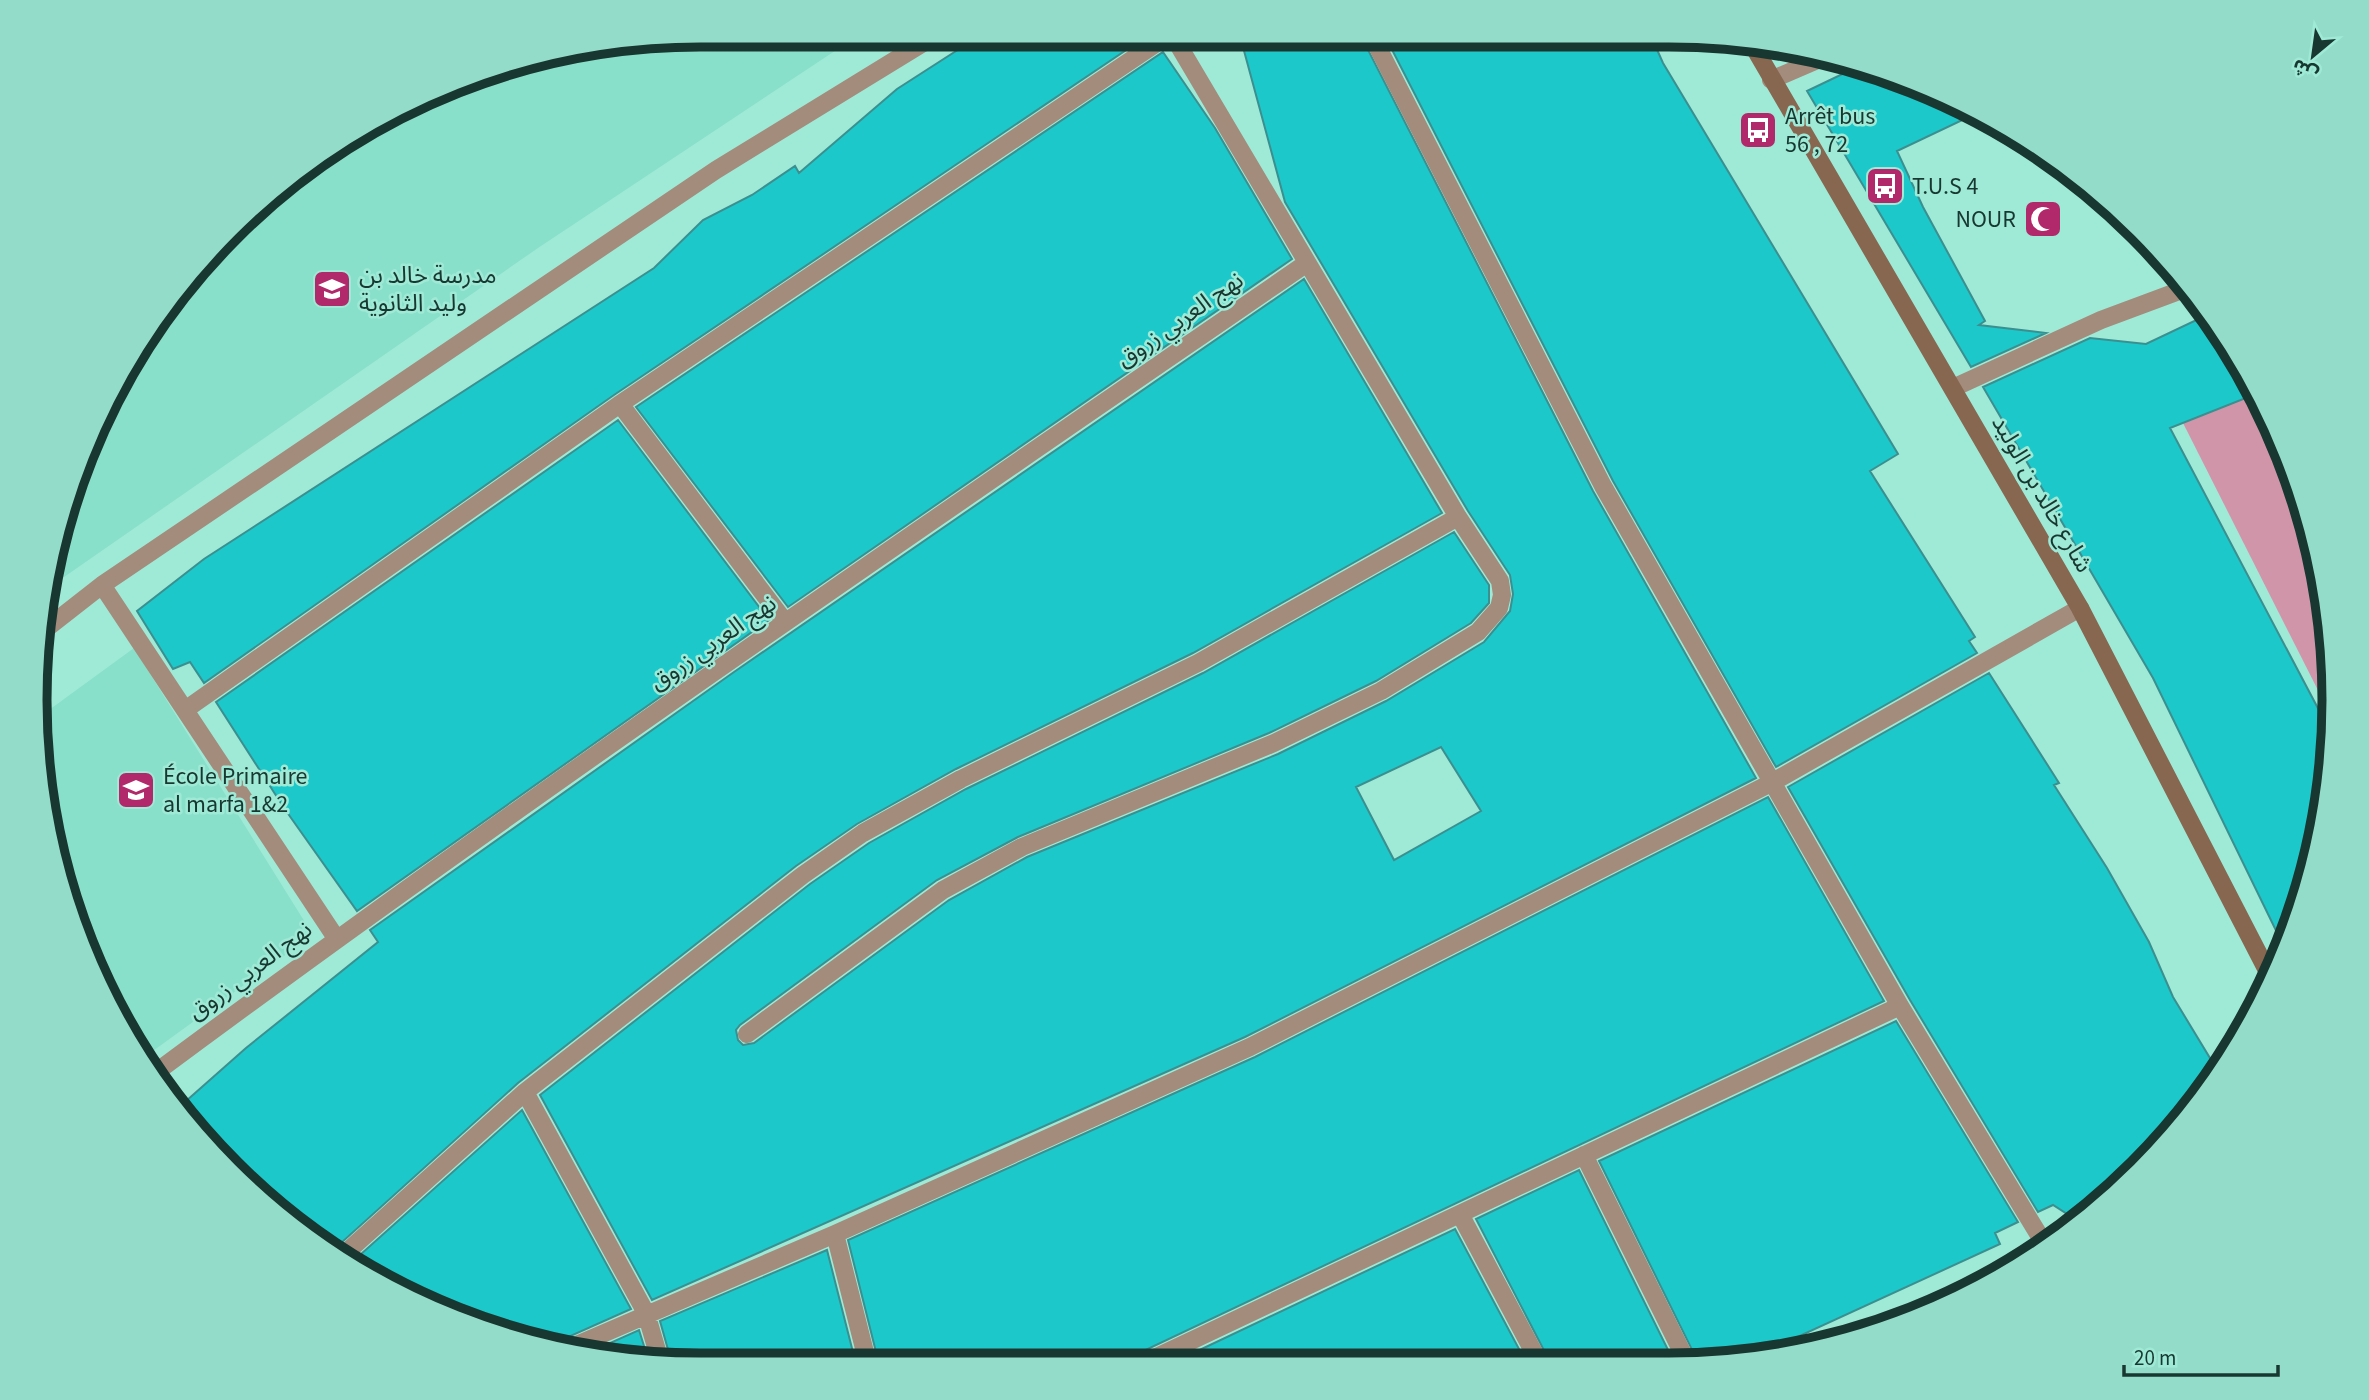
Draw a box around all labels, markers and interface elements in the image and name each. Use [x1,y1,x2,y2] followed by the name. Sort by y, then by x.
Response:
[2278,21,2348,91] north arrow
[2288,51,2323,88] text: ش
[1785,99,1875,162] place label: Arrêt bus 56 , 72
[1737,109,1779,151] bus stop icon: Arrêt bus 56 , 72
[1864,165,1906,207] bus stop icon: T.U.S 4
[1912,169,1979,204] place label: T.U.S 4
[2022,198,2064,240] mosque icon: NOUR
[1955,202,2016,237] place label: NOUR
[359,258,497,321] place label: مدرسة خالد بن وليد الثانوية
[1109,263,1251,377] street label: نهج العربي زروق
[311,268,353,310] school or university icon: مدرسة خالد بن وليد الثانوية
[1983,409,2101,579] street label: شارع خالد بن الوليد
[642,586,784,700] street label: نهج العربي زروق
[163,759,307,822] place label: École Primaire al marfa 1&2
[115,769,157,811] school or university icon: École Primaire al marfa 1&2
[180,912,320,1030] street label: نهج العربي زروق
[2124,1334,2278,1378] scale bar
[2134,1343,2176,1373] text: 20 m

